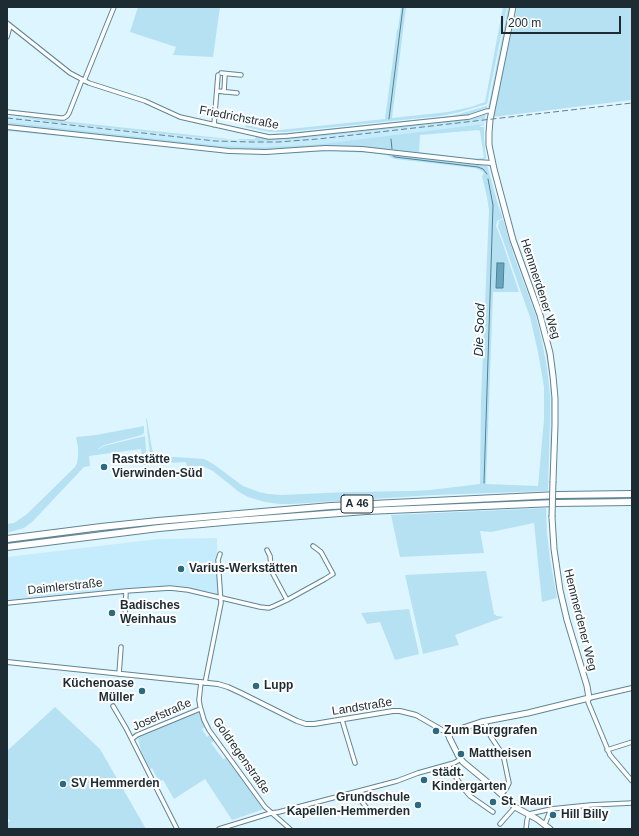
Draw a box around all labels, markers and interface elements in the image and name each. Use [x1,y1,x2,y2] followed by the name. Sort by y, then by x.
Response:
[503,8,623,34] scale bar
[508,16,541,30] text: 200 m
[198,103,280,133] street label: Friedrichstraße
[517,237,563,341] street label: Hemmerdener Weg
[471,303,489,357] water label: Die Sood
[112,453,202,481] place label: Raststätte Vierwinden-Süd
[99,462,109,472] marker: Raststätte Vierwinden-Süd
[341,495,373,513] road number: A 46
[189,562,297,576] place label: Varius-Werkstätten
[176,564,186,574] marker: Varius-Werkstätten
[560,568,600,672] street label: Hemmerdener Weg
[27,576,103,598] street label: Daimlerstraße
[120,599,180,627] place label: Badisches Weinhaus
[107,608,117,618] marker: Badisches Weinhaus
[63,677,134,705] place label: Küchenoase Müller
[264,679,293,693] place label: Lupp
[251,681,261,691] marker: Lupp
[137,686,147,696] marker: Küchenoase Müller
[331,695,393,719] street label: Landstraße
[130,696,194,734] street label: Josefstraße
[209,715,273,797] street label: Goldregenstraße
[444,724,537,738] place label: Zum Burggrafen
[431,726,441,736] marker: Zum Burggrafen
[469,747,532,761] place label: Mattheisen
[456,749,466,759] marker: Mattheisen
[432,766,507,794] place label: städt. Kindergarten
[419,775,429,785] marker: städt. Kindergarten
[71,777,160,791] place label: SV Hemmerden
[58,779,68,789] marker: SV Hemmerden
[287,791,410,819] place label: Grundschule Kapellen-Hemmerden
[501,795,552,809] place label: St. Mauri
[488,797,498,807] marker: St. Mauri
[413,800,423,810] marker: Grundschule Kapellen-Hemmerden
[561,808,608,822] place label: Hill Billy
[548,810,558,820] marker: Hill Billy

